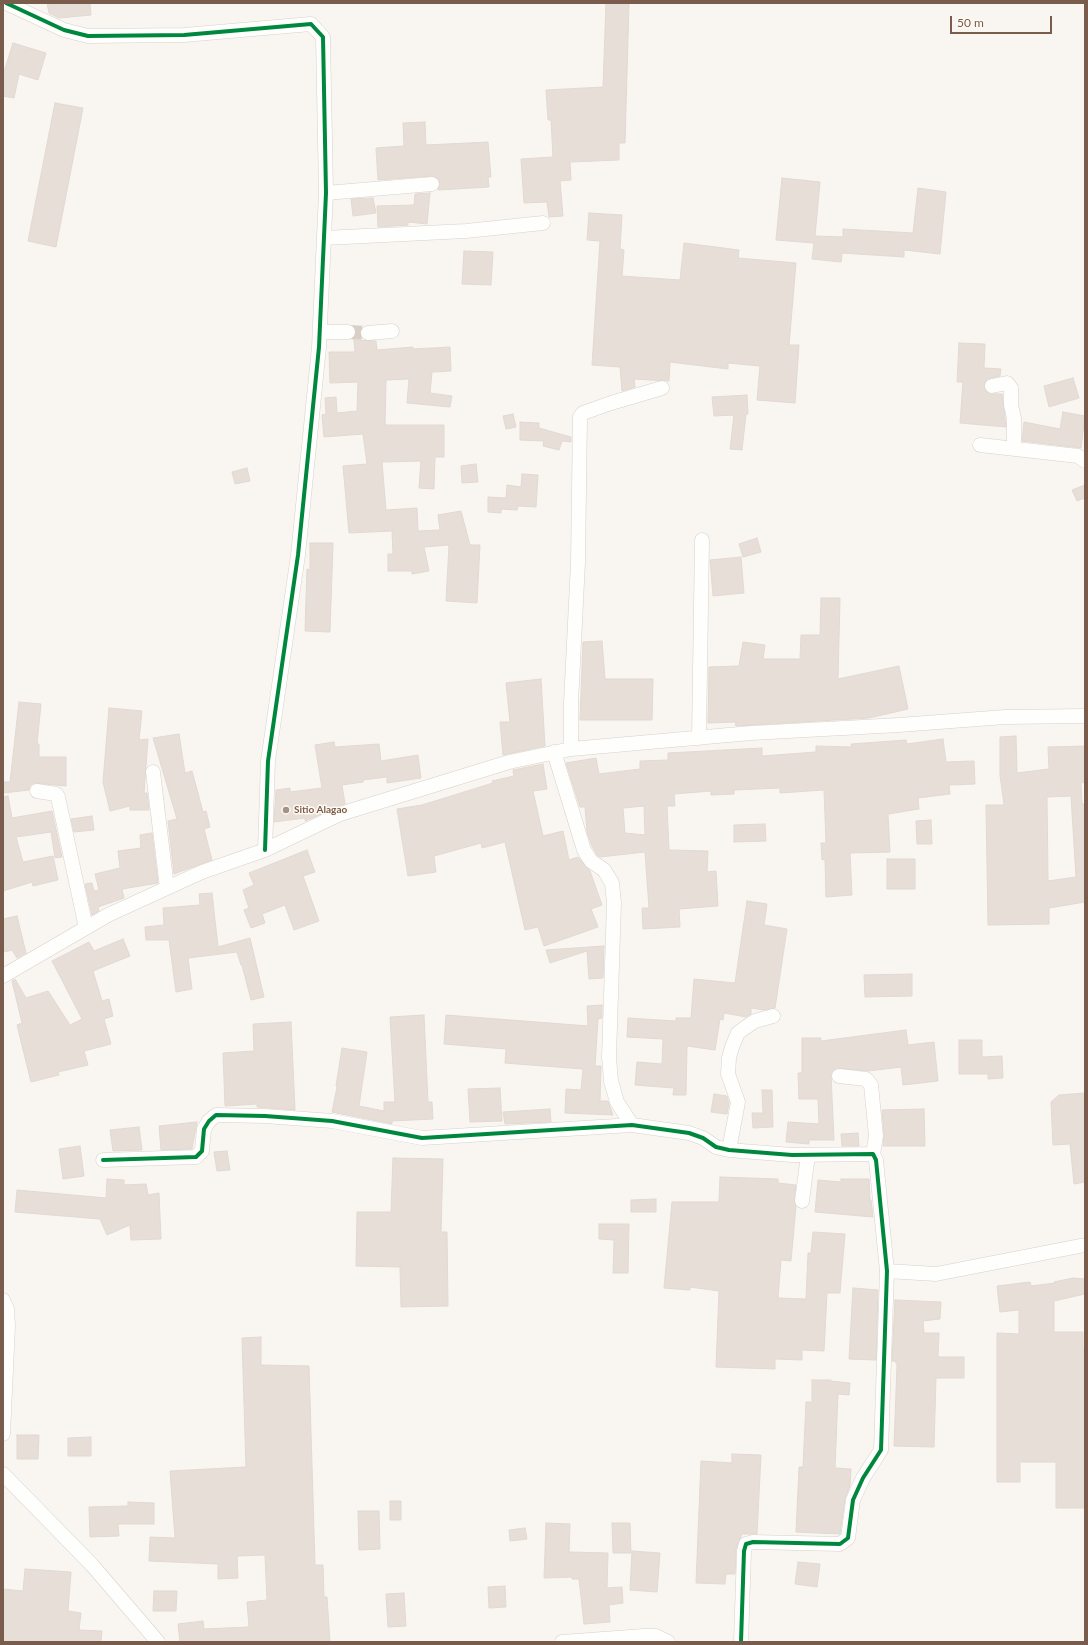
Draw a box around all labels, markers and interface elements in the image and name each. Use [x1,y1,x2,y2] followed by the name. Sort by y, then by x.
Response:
[952,8,1054,34] scale bar
[957,15,984,30] text: 50 m
[294,804,347,816] place label: Sitio Alagao
[281,805,291,815] marker: Sitio Alagao

